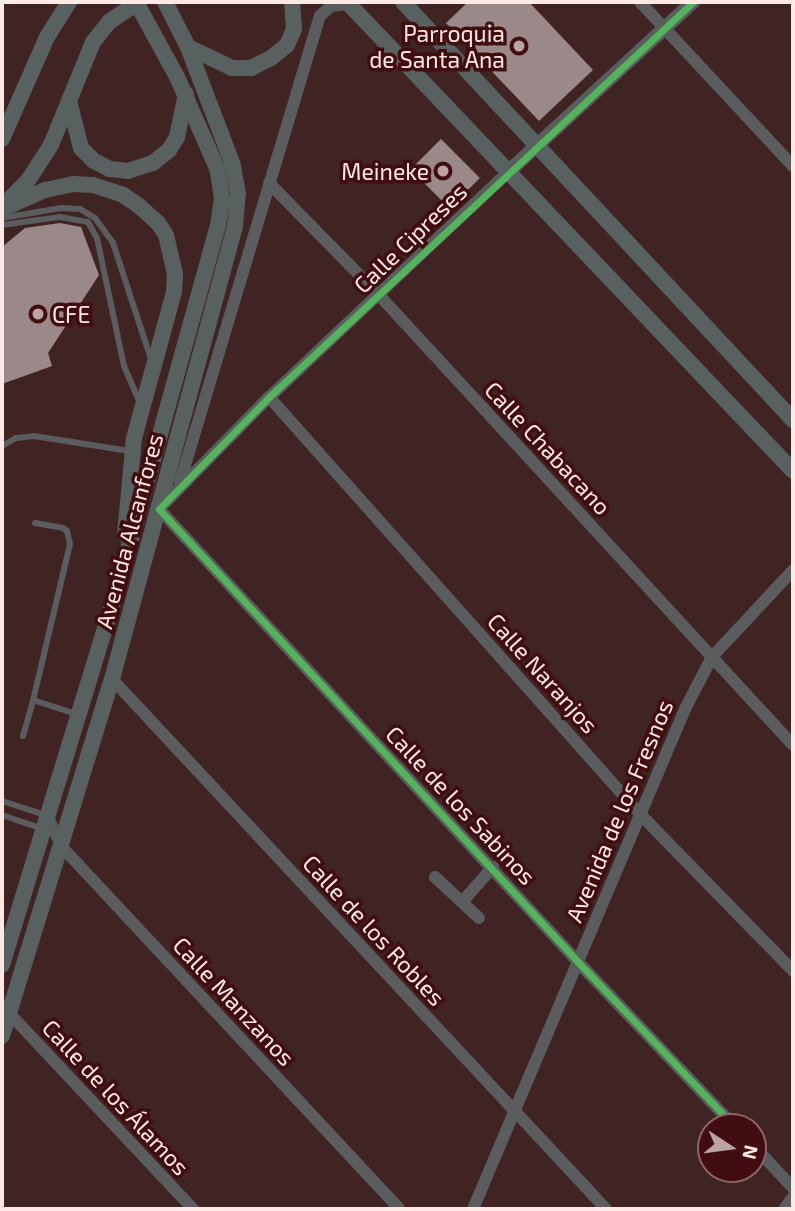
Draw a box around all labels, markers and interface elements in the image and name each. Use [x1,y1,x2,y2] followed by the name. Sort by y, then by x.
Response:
[369,19,505,73] place label: Parroquia de Santa Ana
[511,38,527,54] marker: Parroquia de Santa Ana
[341,157,429,185] place label: Meineke
[435,163,451,179] marker: Meineke
[348,177,472,299] street label: Calle Cipreses
[52,300,90,328] place label: CFE
[30,306,46,322] marker: CFE
[479,376,617,520] street label: Calle Chabacano
[90,430,168,632] street label: Avenida Alcanfores
[482,607,604,739] street label: Calle Naranjos
[560,696,678,926] street label: Avenida de los Fresnos
[380,720,542,890] street label: Calle de los Sabinos
[297,849,451,1011] street label: Calle de los Robles
[167,931,301,1071] street label: Calle Manzanos
[37,1013,195,1181] street label: Calle de los Álamos
[697,1113,767,1183] north arrow
[738,1143,764,1162] text: N

